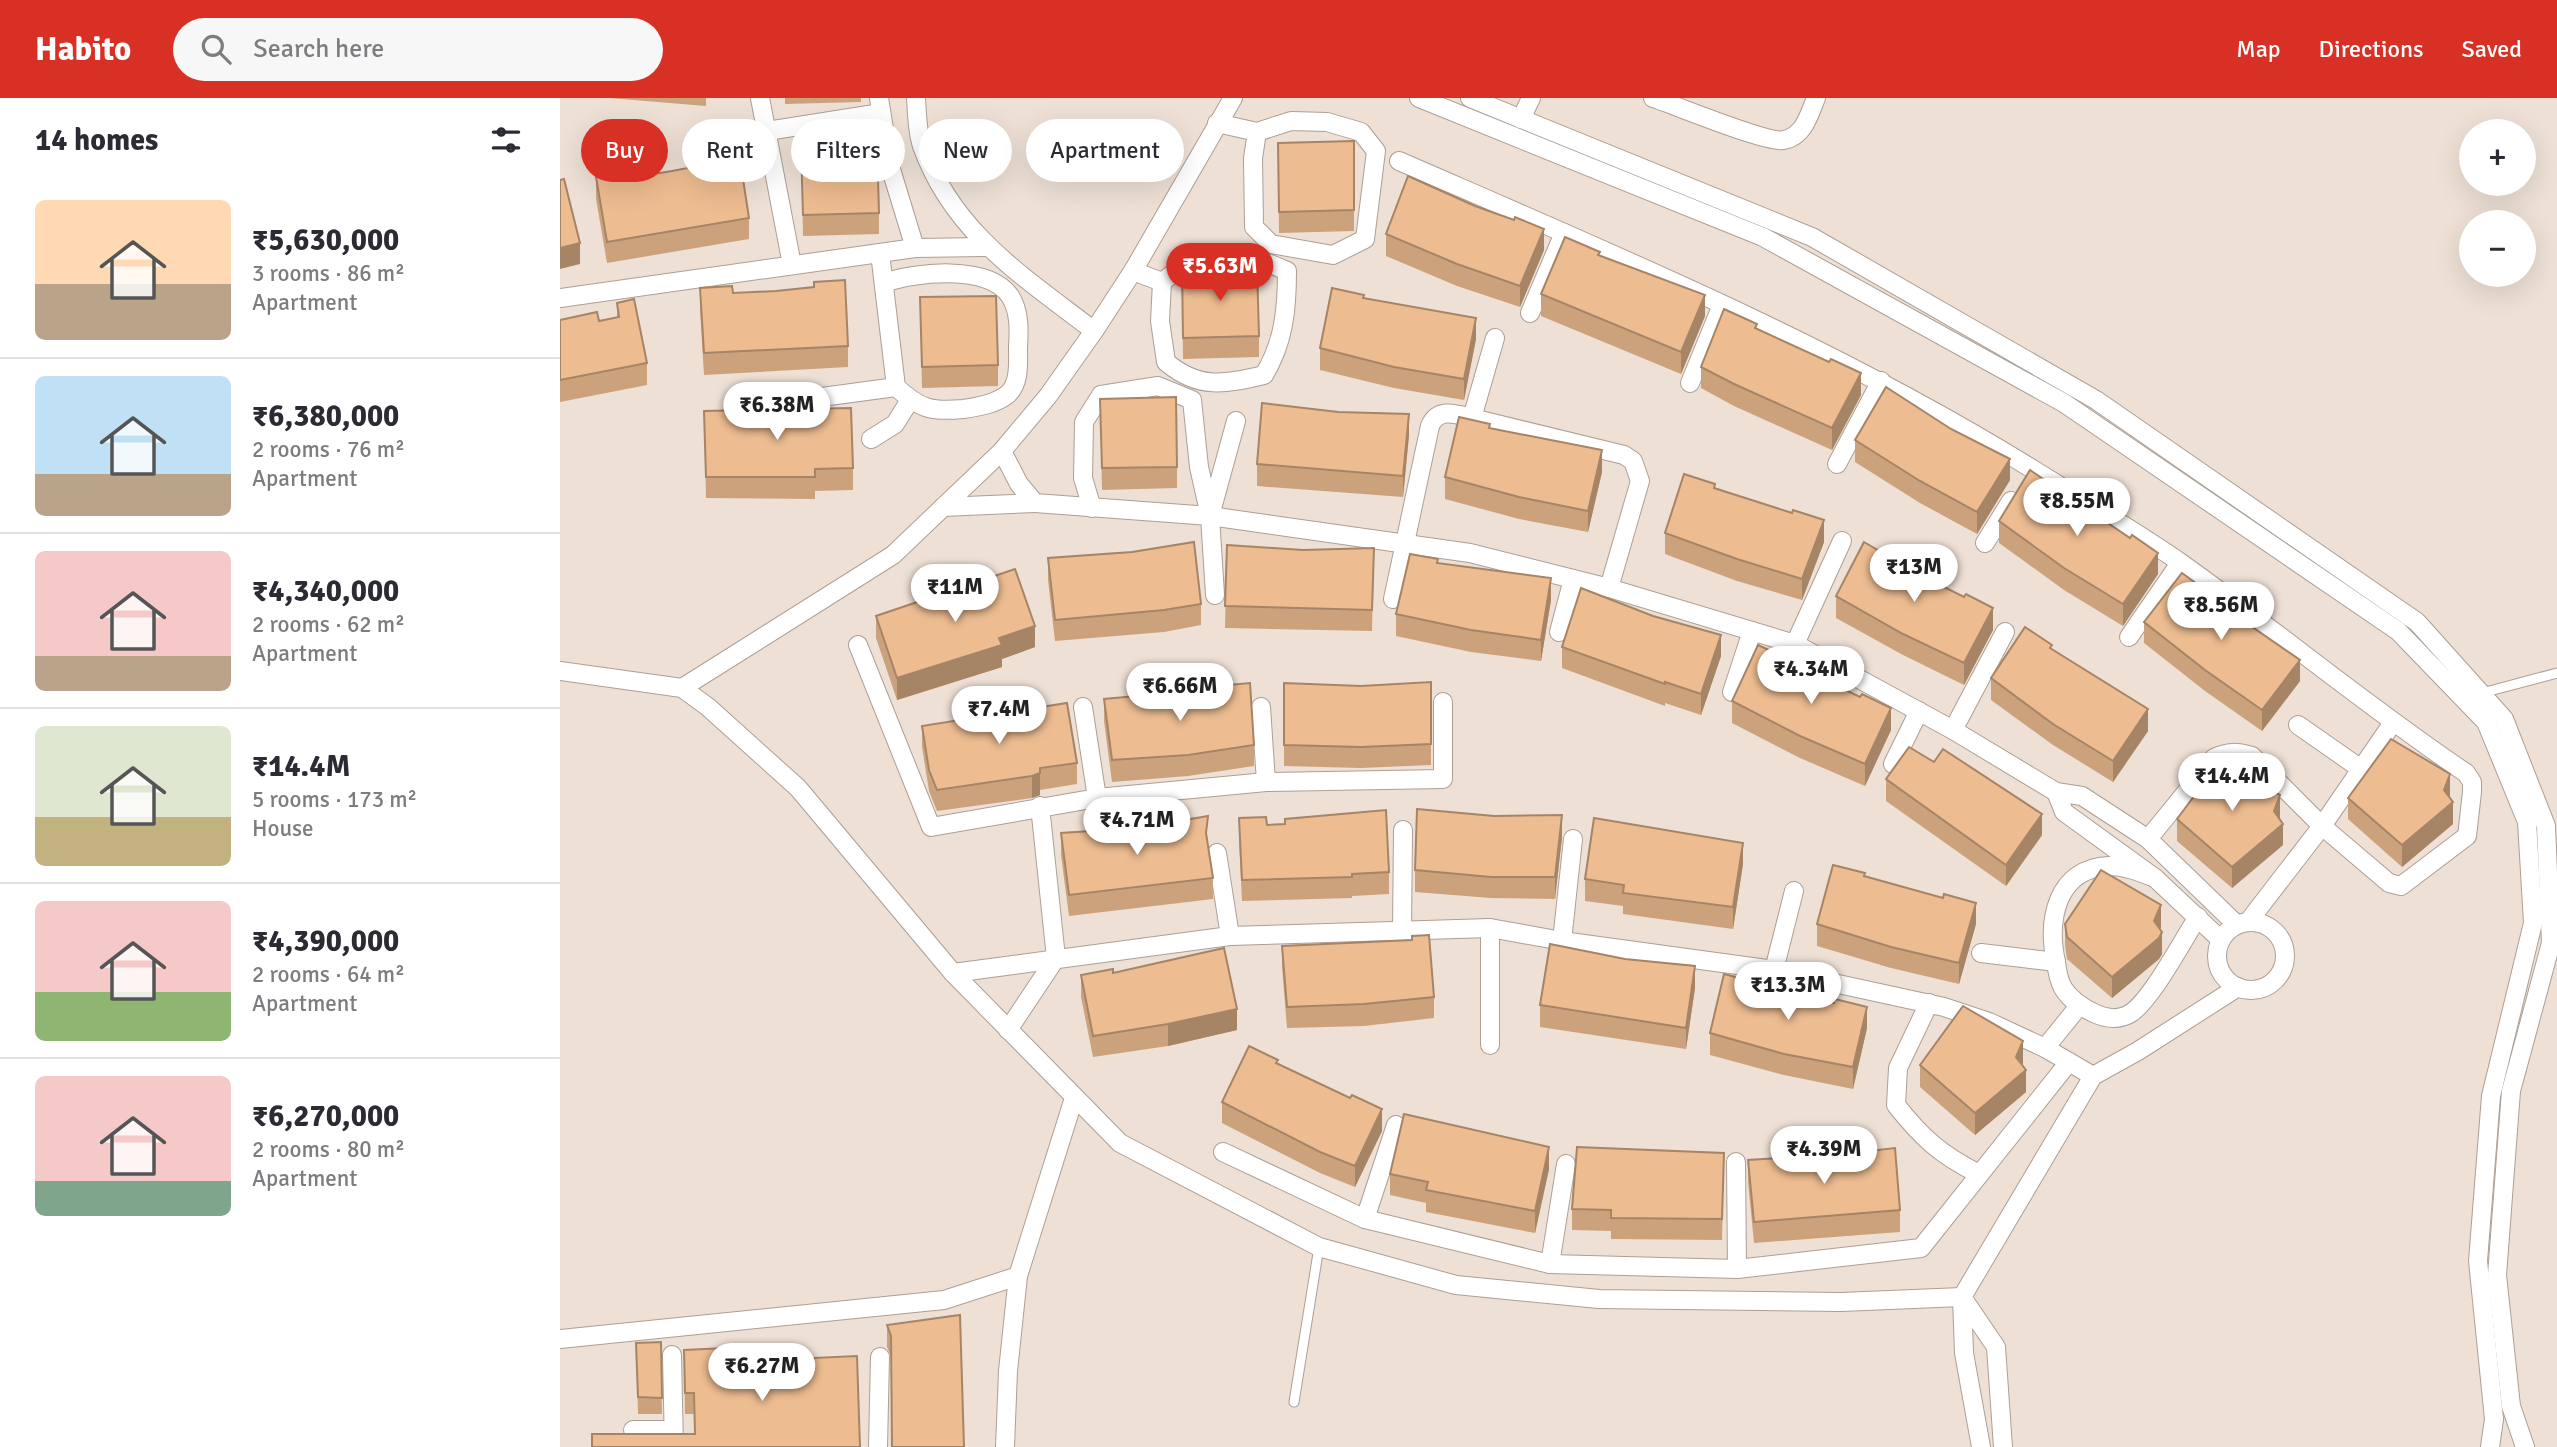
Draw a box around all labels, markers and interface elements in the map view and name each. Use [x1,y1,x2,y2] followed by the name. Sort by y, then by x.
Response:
[173,18,663,81] search box
[35,29,131,70] text: Habito
[197,30,235,68] icon: search
[253,33,384,65] text: Search here
[2236,34,2281,64] text: Map
[2319,34,2424,64] text: Directions
[2462,34,2522,64] text: Saved
[581,119,668,182] chip: Buy
[682,119,777,182] chip: Rent
[791,119,905,182] chip: Filters
[919,119,1012,182] chip: New
[1026,119,1184,182] chip: Apartment
[2459,119,2536,287] map controls
[2459,119,2536,196] button: +
[487,121,525,159] icon: filters
[35,122,158,159] text: 14 homes
[2459,210,2536,287] button: −
[252,222,399,259] text: ₹5,630,000
[91,228,175,312] icon: home
[1163,244,1277,303] pin: ₹5.63M
[1182,251,1258,280] text: ₹5.63M
[252,259,405,288] text: 3 rooms · 86 m²
[252,288,357,317] text: Apartment
[720,382,834,442] pin: ₹6.38M
[739,390,815,419] text: ₹6.38M
[252,398,399,435] text: ₹6,380,000
[91,404,175,488] icon: home
[252,435,405,464] text: 2 rooms · 76 m²
[252,464,357,493] text: Apartment
[2020,478,2134,538] pin: ₹8.55M
[2039,486,2115,515] text: ₹8.55M
[1873,545,1955,604] pin: ₹13M
[1886,552,1942,581] text: ₹13M
[914,564,996,624] pin: ₹11M
[927,572,983,601] text: ₹11M
[252,573,399,610] text: ₹4,340,000
[91,579,175,663] icon: home
[2164,582,2278,642] pin: ₹8.56M
[2183,590,2259,619] text: ₹8.56M
[252,610,405,639] text: 2 rooms · 62 m²
[252,639,357,668] text: Apartment
[1754,646,1868,706] pin: ₹4.34M
[1773,654,1849,683] text: ₹4.34M
[1123,664,1237,723] pin: ₹6.66M
[1142,671,1218,700] text: ₹6.66M
[950,686,1048,746] pin: ₹7.4M
[967,694,1031,723] text: ₹7.4M
[252,748,350,785] text: ₹14.4M
[91,754,175,838] icon: home
[2175,754,2289,813] pin: ₹14.4M
[2194,761,2270,790] text: ₹14.4M
[252,785,417,814] text: 5 rooms · 173 m²
[1080,798,1194,857] pin: ₹4.71M
[1099,805,1175,834] text: ₹4.71M
[252,814,314,843] text: House
[252,923,399,960] text: ₹4,390,000
[91,929,175,1013] icon: home
[252,960,405,989] text: 2 rooms · 64 m²
[1731,962,1845,1022] pin: ₹13.3M
[1750,970,1826,999] text: ₹13.3M
[252,989,357,1018] text: Apartment
[252,1098,399,1135] text: ₹6,270,000
[91,1104,175,1188] icon: home
[1767,1126,1881,1186] pin: ₹4.39M
[1786,1134,1862,1163] text: ₹4.39M
[252,1135,405,1164] text: 2 rooms · 80 m²
[252,1164,357,1193] text: Apartment
[705,1344,819,1403] pin: ₹6.27M
[724,1351,800,1380] text: ₹6.27M

